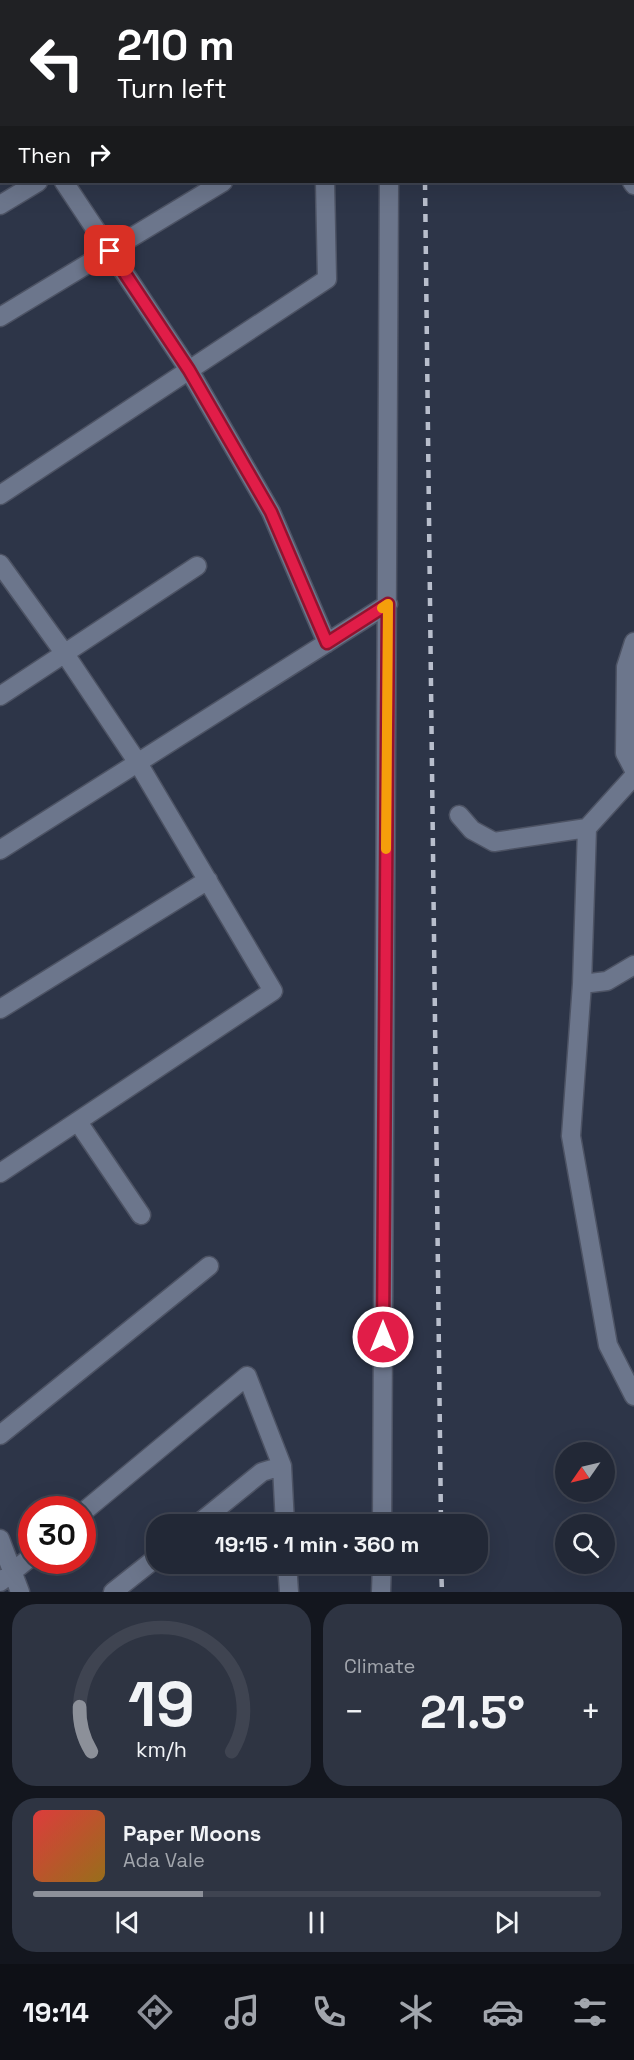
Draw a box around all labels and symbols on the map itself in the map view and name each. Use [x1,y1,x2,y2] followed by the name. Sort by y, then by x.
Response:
[84,225,135,276] pin
[351,1305,415,1369] position arrow
[555,1442,615,1502] north arrow
[18,1496,96,1574] speed limit sign: 30

